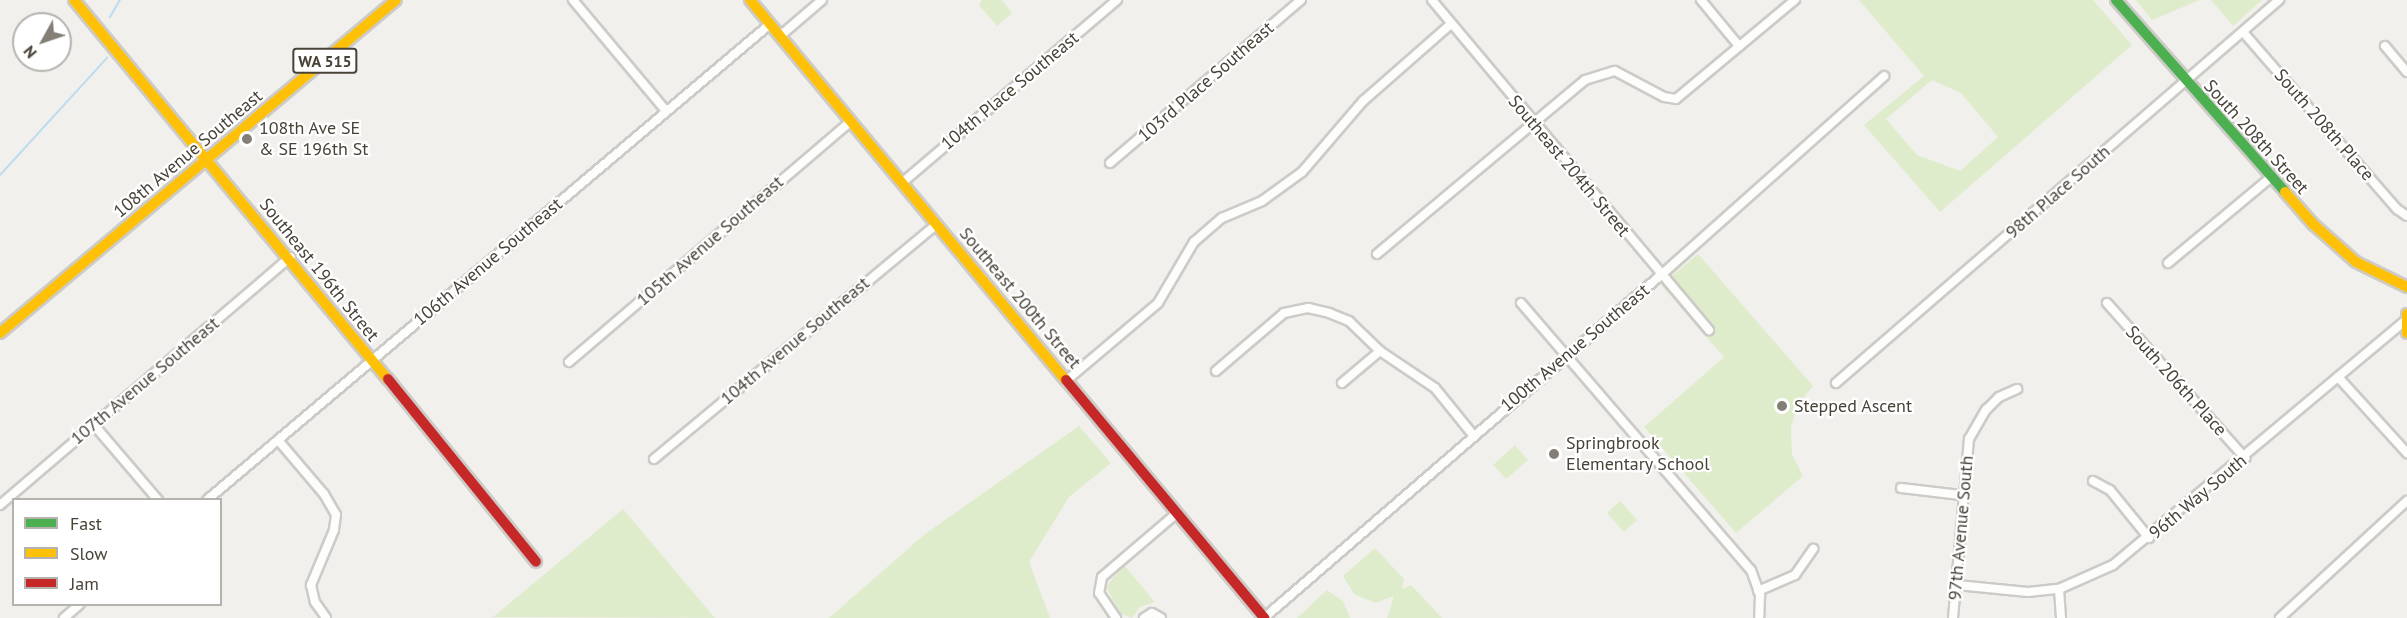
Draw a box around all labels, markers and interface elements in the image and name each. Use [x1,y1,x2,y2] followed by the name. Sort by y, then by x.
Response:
[12,12,72,72] north arrow
[1134,17,1278,147] street label: 103rd Place Southeast
[937,27,1083,155] street label: 104th Place Southeast
[19,42,41,63] text: N
[290,48,360,74] road number: WA 515
[2270,65,2378,185] street label: South 208th Place
[2199,76,2313,198] street label: South 208th Street
[109,85,267,223] street label: 108th Avenue Southeast
[1504,91,1634,241] street label: Southeast 204th Street
[259,118,368,160] place label: 108th Ave SE & SE 196th St
[240,132,254,146] marker: 108th Ave SE & SE 196th St
[2001,141,2115,243] street label: 98th Place South
[632,171,788,311] street label: 105th Avenue Southeast
[409,193,567,331] street label: 106th Avenue Southeast
[255,194,383,346] street label: Southeast 196th Street
[955,223,1085,373] street label: Southeast 200th Street
[716,272,874,410] street label: 104th Avenue Southeast
[1496,279,1654,417] street label: 100th Avenue Southeast
[66,313,224,449] street label: 107th Avenue Southeast
[2121,321,2231,441] street label: South 206th Place
[1794,395,1913,417] place label: Stepped Ascent
[1775,399,1789,413] marker: Stepped Ascent
[1566,433,1710,476] place label: Springbrook Elementary School
[1547,447,1561,461] marker: Springbrook Elementary School
[2145,450,2251,544] street label: 96th Way South
[1944,454,1978,602] street label: 97th Avenue South
[12,498,222,606] legend
[70,512,102,535] text: Fast
[70,542,108,565] text: Slow
[70,572,99,595] text: Jam

